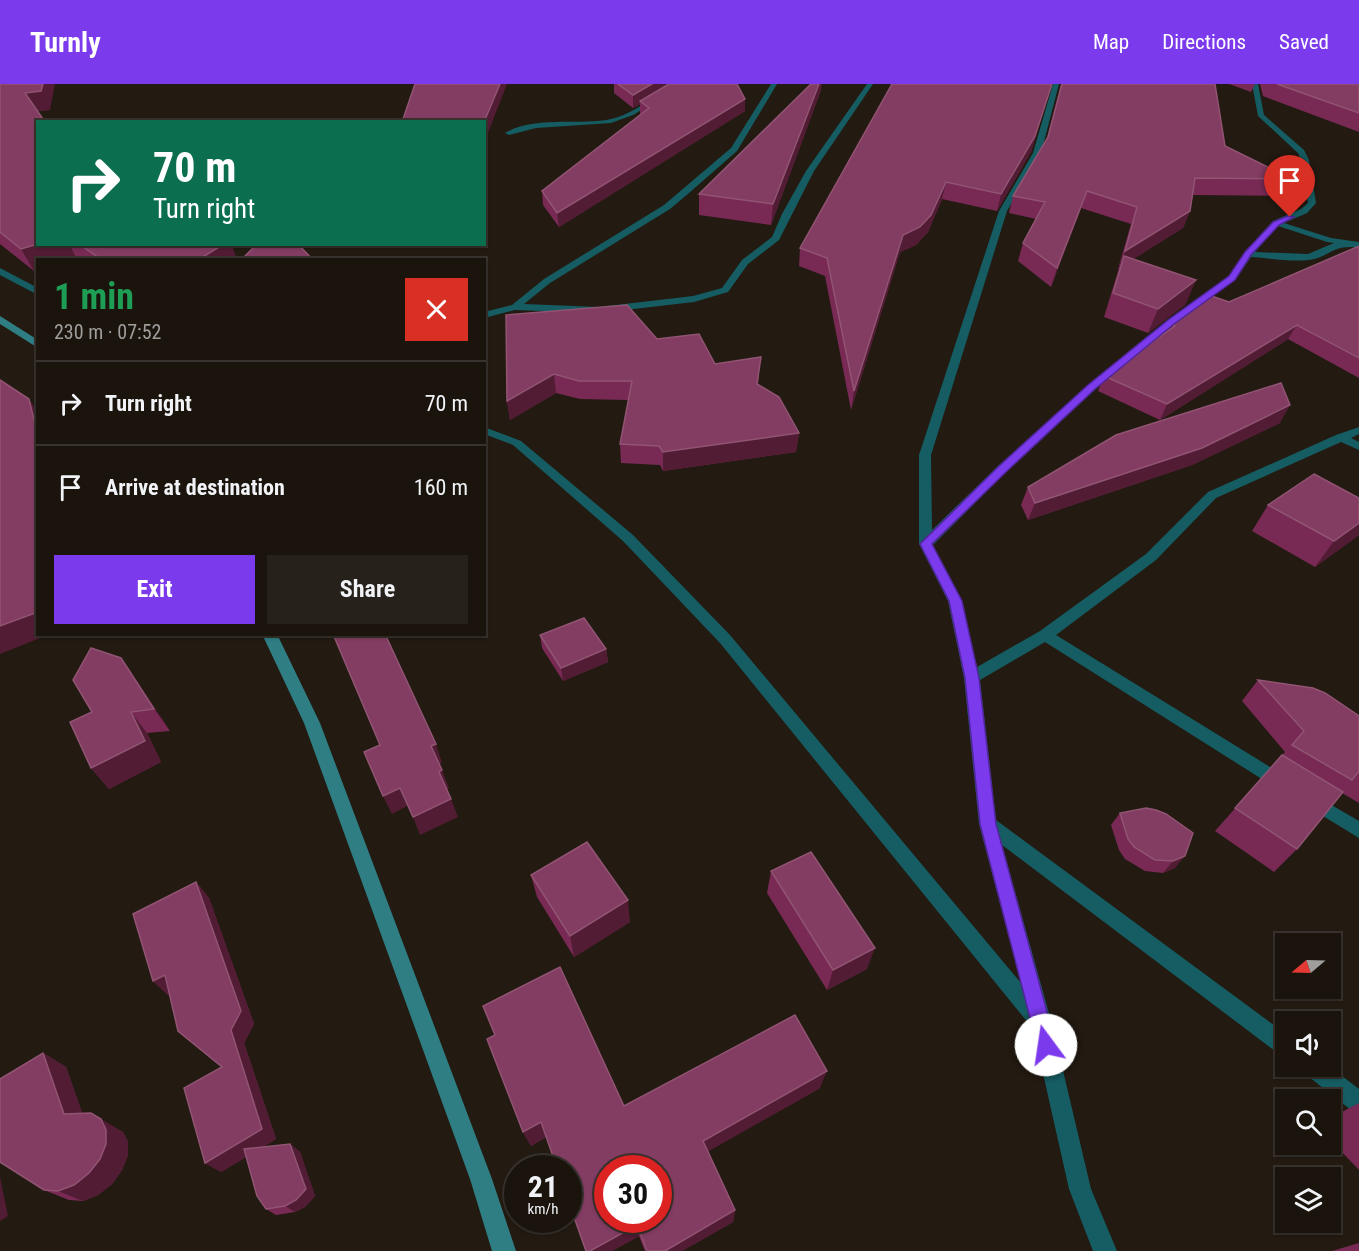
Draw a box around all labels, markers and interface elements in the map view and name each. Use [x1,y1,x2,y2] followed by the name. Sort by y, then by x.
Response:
[30,26,101,59] text: Turnly
[1093,30,1129,54] text: Map
[1162,30,1246,54] text: Directions
[1279,30,1329,54] text: Saved
[153,143,236,192] text: 70 m
[54,144,132,222] icon: right
[1264,155,1315,217] pin
[1273,164,1306,197] icon: arrive
[153,193,255,225] text: Turn right
[54,276,134,318] text: 1 min
[405,278,468,341] button: close
[54,320,161,344] text: 230 m · 07:52
[54,387,87,420] icon: right
[105,391,192,416] text: Turn right
[425,391,468,416] text: 70 m
[54,471,87,504] icon: arrive
[105,475,285,500] text: Arrive at destination
[414,475,468,500] text: 160 m
[54,555,255,624] button: Exit
[267,555,468,624] button: Share
[1275,933,1341,999] north arrow
[1275,933,1341,1233] map controls
[1275,1011,1341,1077] button: sound
[1014,1013,1078,1077] position arrow
[1275,1089,1341,1155] button: search
[594,1155,672,1233] speed limit sign: 30
[1275,1167,1341,1233] button: layers
[528,1169,558,1204] text: 21
[528,1200,558,1218] text: km/h

